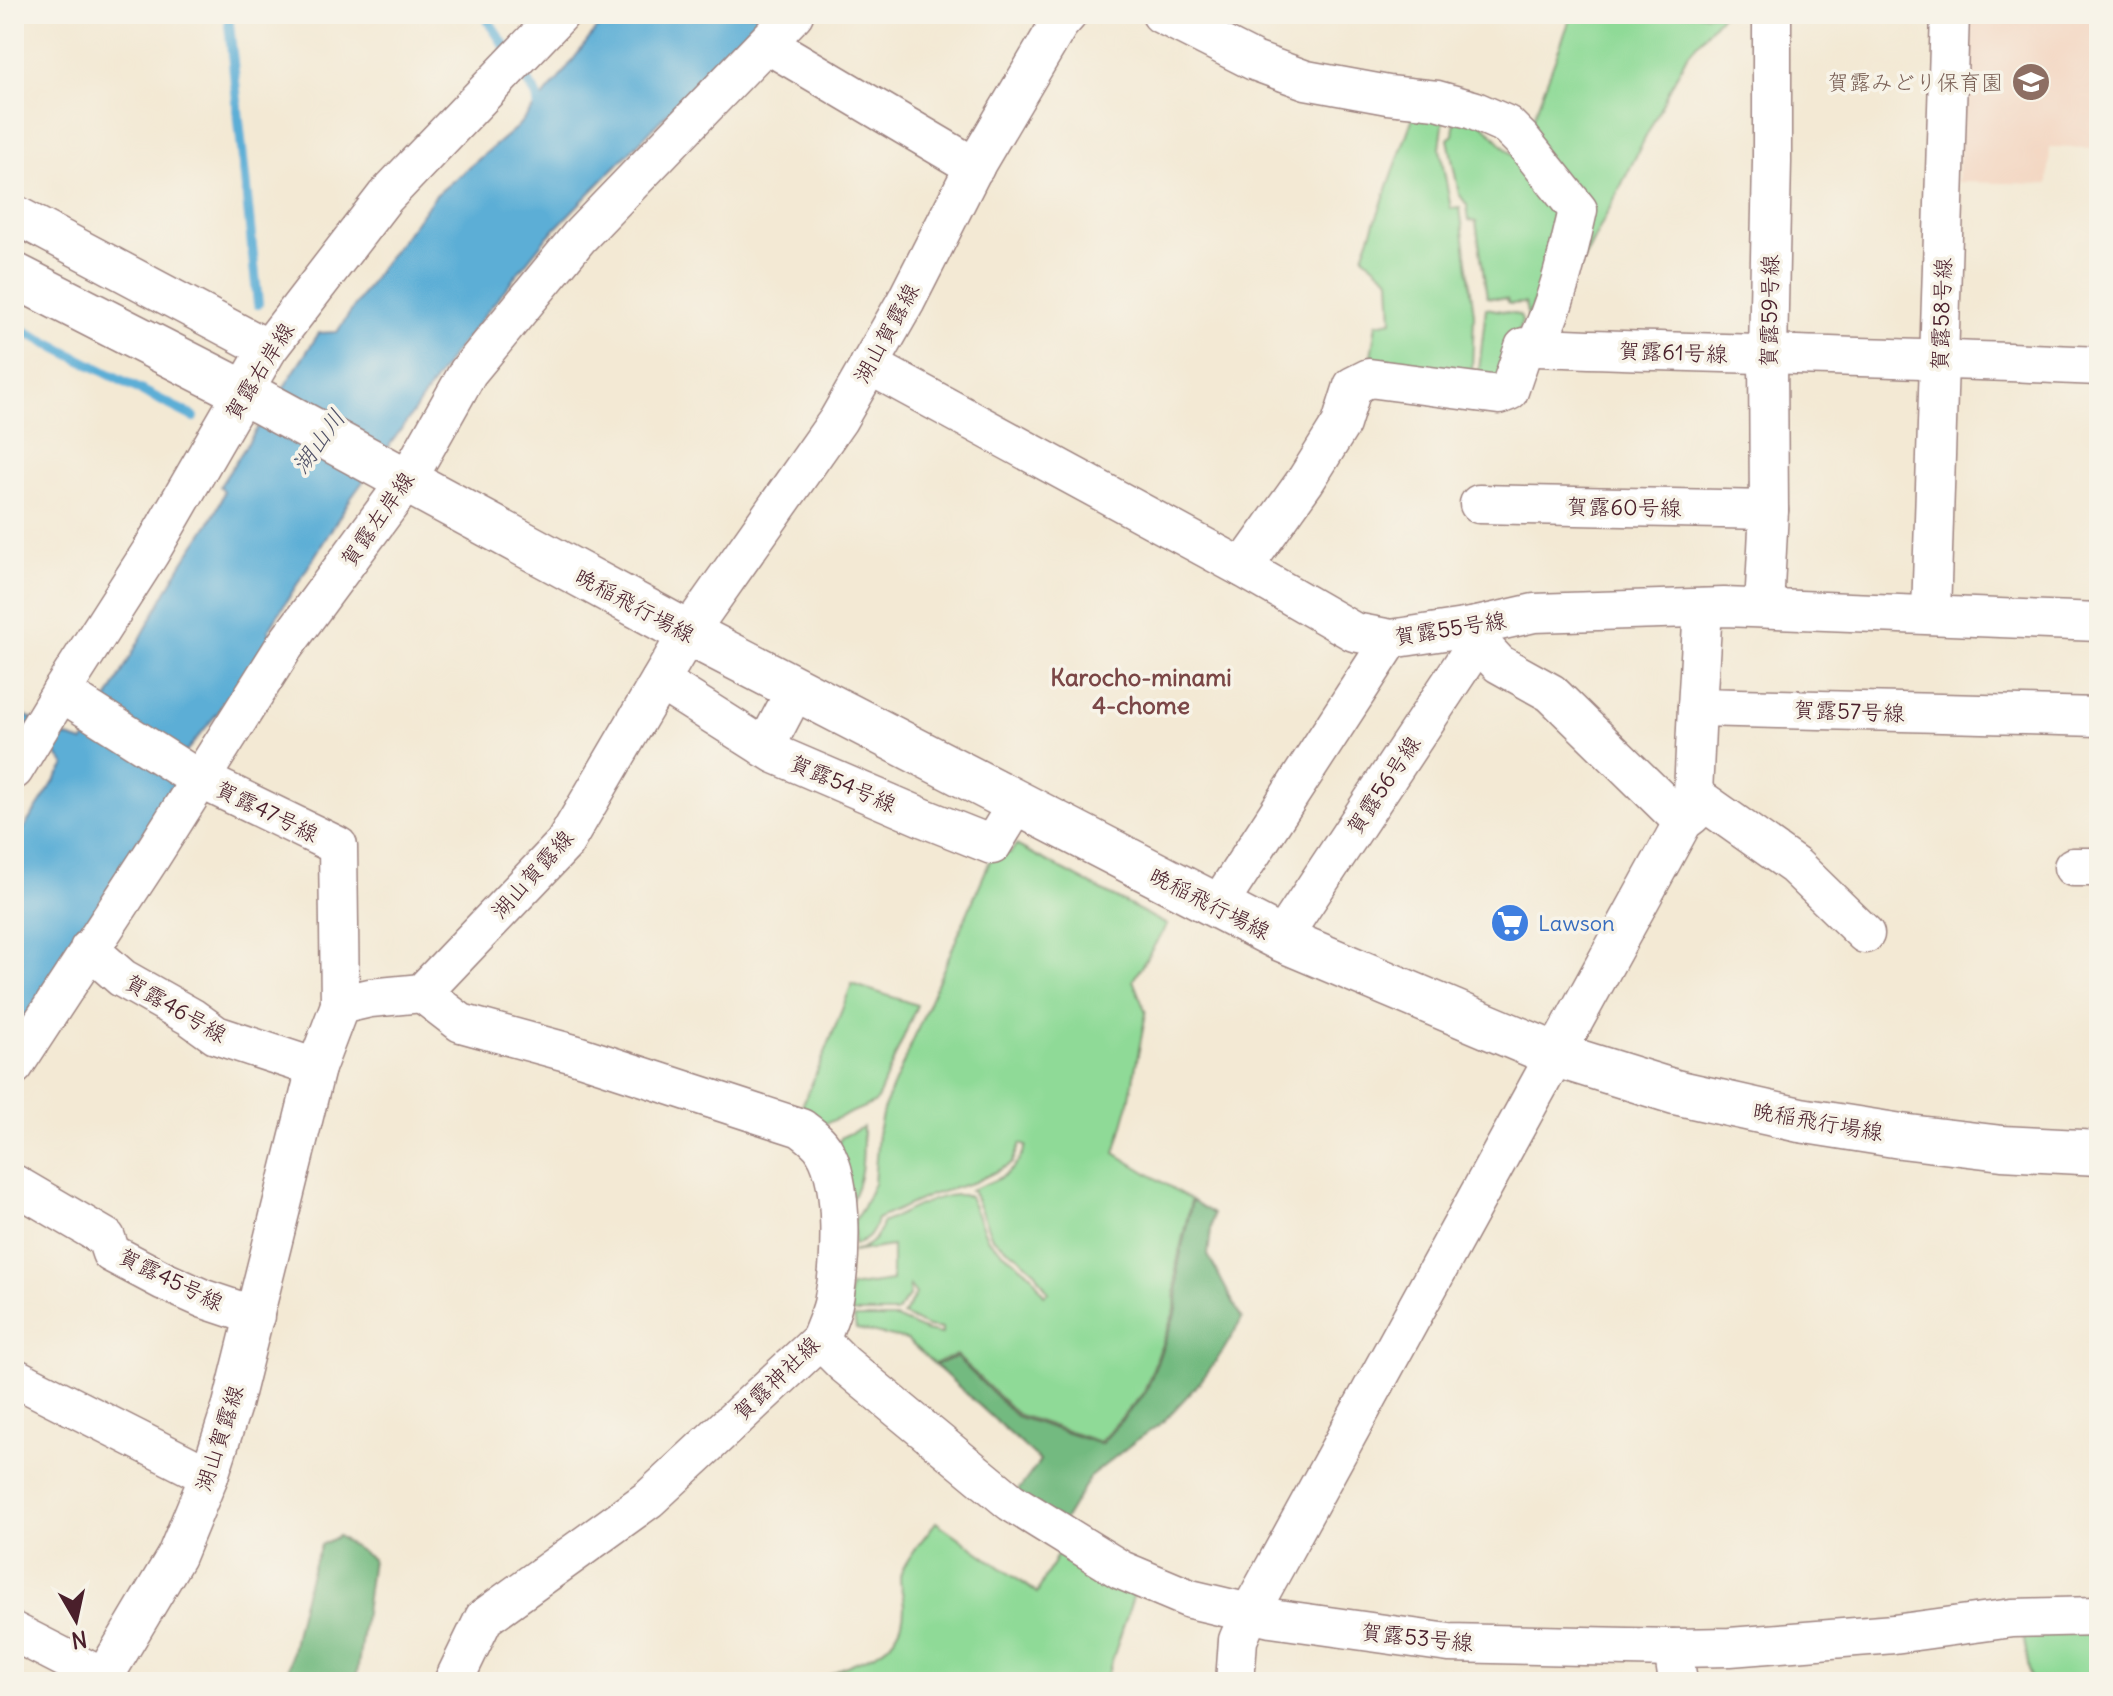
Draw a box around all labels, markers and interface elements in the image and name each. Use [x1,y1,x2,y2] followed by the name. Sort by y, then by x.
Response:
[2010,61,2052,103] school or university icon: 賀露みどり保育園
[1827,68,2003,96] place label: 賀露みどり保育園
[1754,254,1784,368] street label: 賀露59号線
[1925,257,1957,371] street label: 賀露58号線
[847,278,925,388] street label: 湖山賀露線
[218,317,300,425] street label: 賀露右岸線
[1618,336,1728,368] street label: 賀露61号線
[285,403,351,479] water label: 湖山川
[334,466,420,572] street label: 賀露左岸線
[1566,492,1682,522] street label: 賀露60号線
[570,562,700,648] street label: 晩稲飛行場線
[1392,605,1508,651] street label: 賀露55号線
[1050,662,1232,720] district label: Karocho-minami 4-chome
[1793,695,1905,727] street label: 賀露57号線
[1340,730,1426,840] street label: 賀露56号線
[785,748,901,818] street label: 賀露54号線
[211,774,323,848] street label: 賀露47号線
[485,824,579,924] street label: 湖山賀露線
[1145,861,1275,945] street label: 晩稲飛行場線
[1489,902,1531,944] supermarket icon: Lawson
[1538,909,1615,937] place label: Lawson
[120,968,232,1048] street label: 賀露46号線
[1751,1096,1885,1146] street label: 晩稲飛行場線
[114,1242,228,1316] street label: 賀露45号線
[727,1330,825,1426] street label: 賀露神社線
[189,1381,249,1495] street label: 湖山賀露線
[36,1580,116,1660] north arrow
[1359,1617,1475,1657] street label: 賀露53号線
[69,1625,89,1655] text: N

